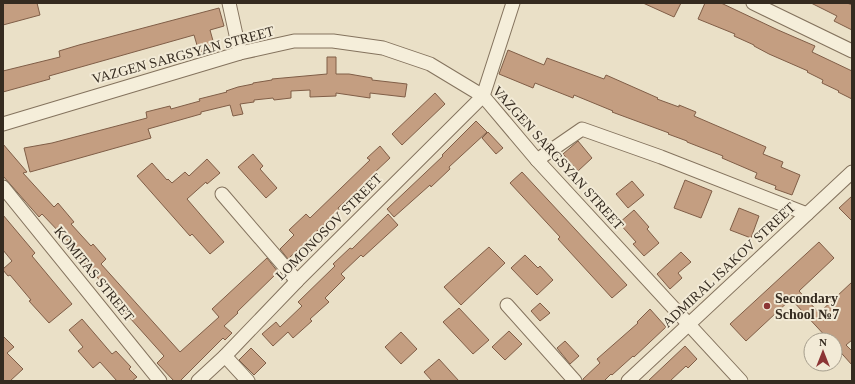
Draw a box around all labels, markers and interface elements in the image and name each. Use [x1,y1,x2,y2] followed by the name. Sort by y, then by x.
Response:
[90,23,276,87] street label: VAZGEN SARGSYAN STREET
[490,83,627,233] street label: VAZGEN SARGSYAN STREET
[273,170,386,283] street label: LOMONOSOV STREET
[660,199,799,330] street label: ADMIRAL ISAKOV STREET
[51,224,137,325] street label: KOMITAS STREET
[775,291,839,322] place label: Secondary School №7
[762,301,772,311] marker: Secondary School №7
[803,332,843,372] north arrow
[819,336,827,348] text: N

